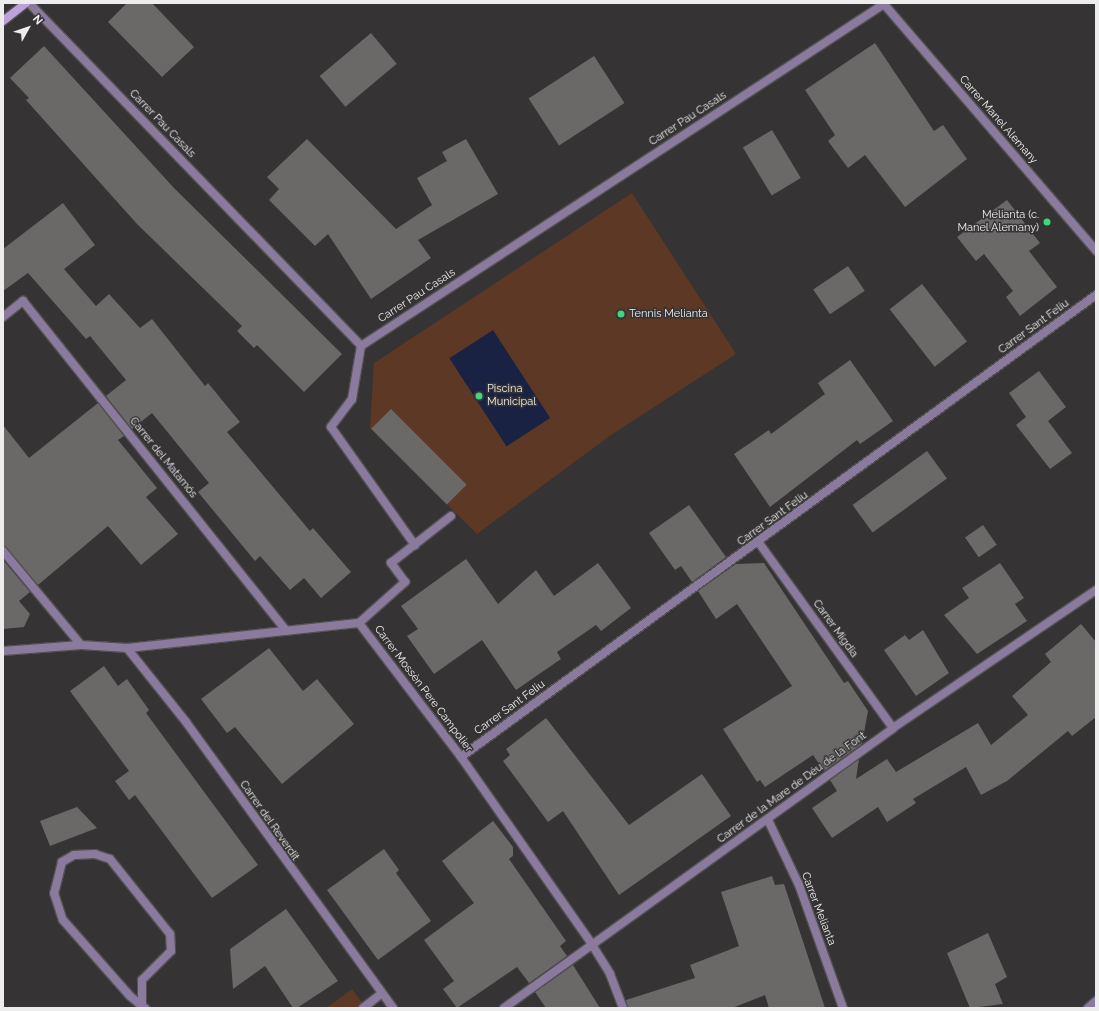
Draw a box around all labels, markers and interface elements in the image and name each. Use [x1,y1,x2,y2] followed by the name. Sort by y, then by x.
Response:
[8,8,48,48] north arrow
[30,13,45,27] text: N
[956,73,1040,167] street label: Carrer Manel Alemany
[126,87,198,161] street label: Carrer Pau Casals
[647,89,729,149] street label: Carrer Pau Casals
[957,209,1039,235] place label: Melianta (c. Manel Alemany)
[1042,217,1052,227] marker: Melianta (c. Manel Alemany)
[376,266,458,326] street label: Carrer Pau Casals
[996,297,1072,357] street label: Carrer Sant Feliu
[629,307,708,321] place label: Tennis Melianta
[616,309,626,319] marker: Tennis Melianta
[487,383,536,409] place label: Piscina Municipal
[474,391,484,401] marker: Piscina Municipal
[126,415,200,501] street label: Carrer del Matamós
[735,489,811,549] street label: Carrer Sant Feliu
[810,597,860,661] street label: Carrer Migdia
[371,623,475,755] street label: Carrer Mossèn Pere Campolier
[472,678,548,738] street label: Carrer Sant Feliu
[715,729,869,847] street label: Carrer de la Mare de Déu de la Font
[236,778,302,864] street label: Carrer del Reverdit
[798,870,838,948] street label: Carrer Melianta

